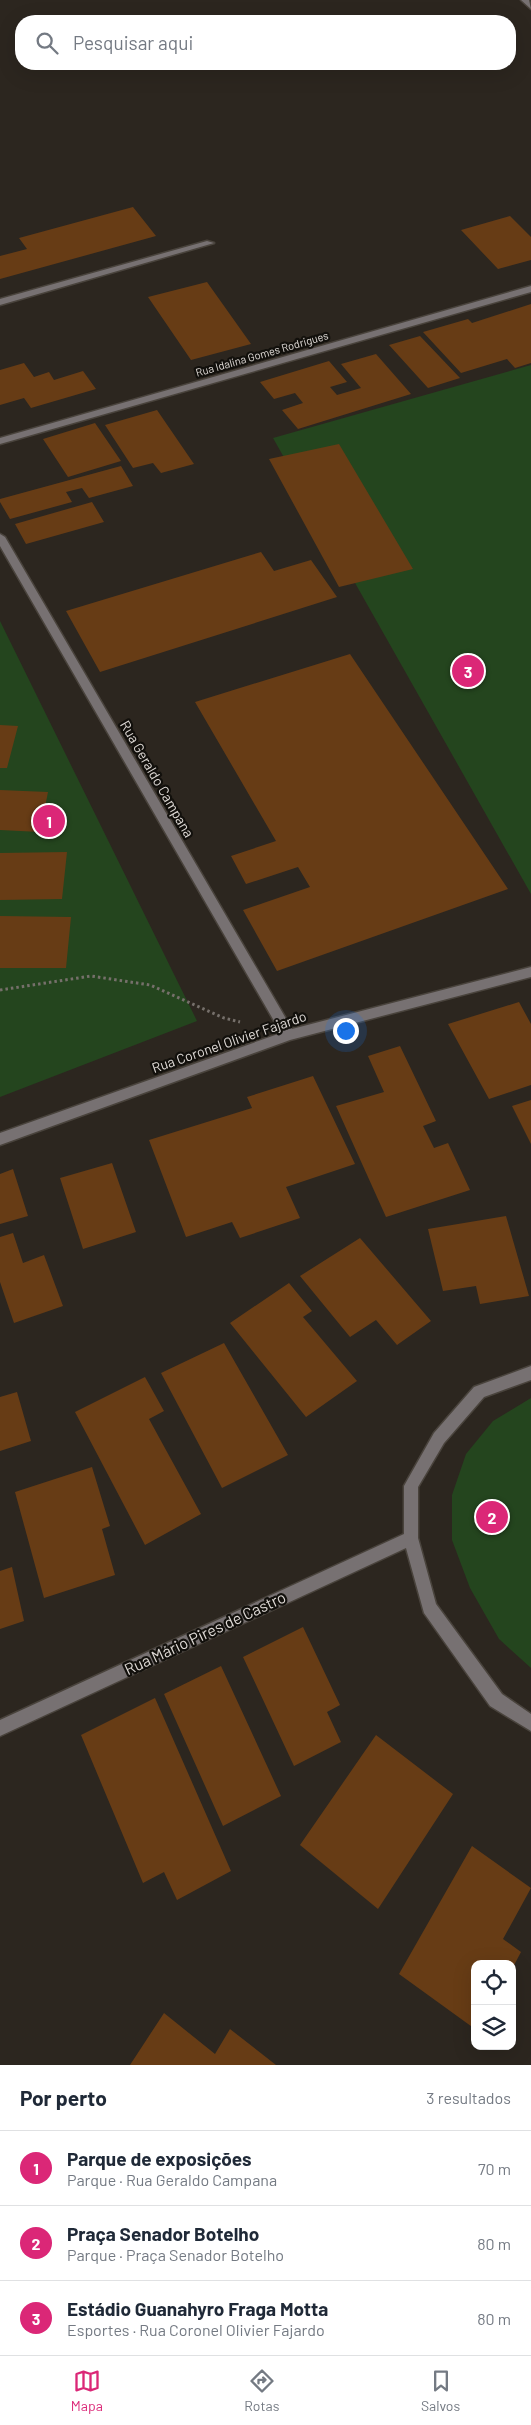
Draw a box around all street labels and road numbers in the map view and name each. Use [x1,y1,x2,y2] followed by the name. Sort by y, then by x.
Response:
[194,328,330,379] street label: Rua Idalina Gomes Rodrigues
[117,717,198,840] street label: Rua Geraldo Campana
[149,1007,308,1076] street label: Rua Coronel Olivier Fajardo
[121,1587,289,1678] street label: Rua Mário Pires de Castro

